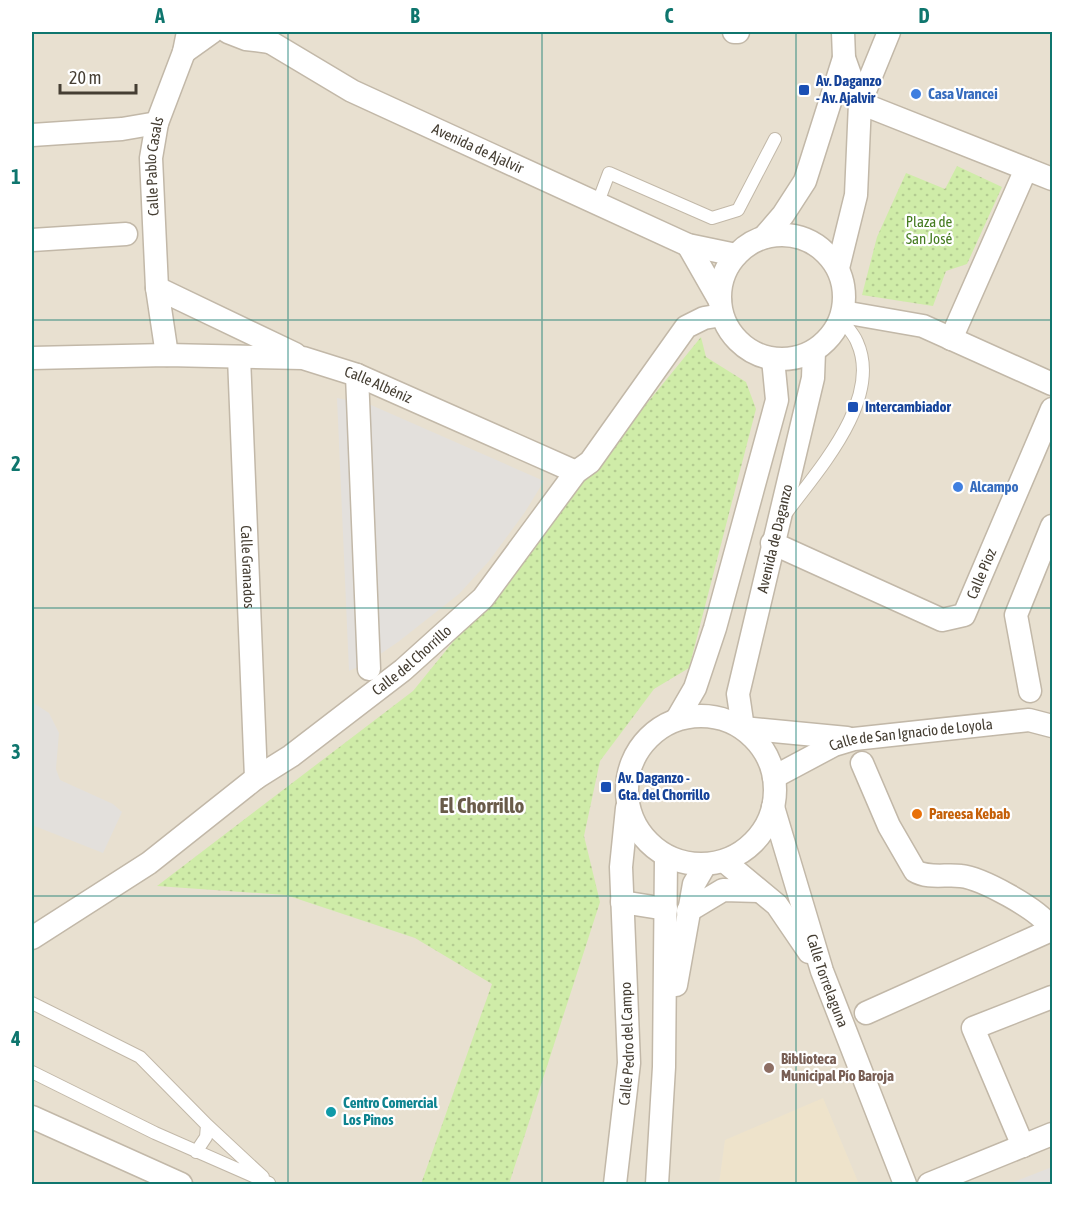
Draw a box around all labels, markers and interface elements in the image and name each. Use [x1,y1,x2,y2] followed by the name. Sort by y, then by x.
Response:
[154,4,165,27] text: A
[410,4,420,27] text: B
[665,4,674,27] text: C
[918,4,930,27] text: D
[60,57,136,95] scale bar
[69,67,101,88] text: 20 m
[815,72,882,106] place label: Av. Daganzo - Av. Ajalvir
[797,83,811,97] marker: Av. Daganzo - Av. Ajalvir
[928,85,998,102] place label: Casa Vrancei
[909,87,923,101] marker: Casa Vrancei
[142,114,167,216] street label: Calle Pablo Casals
[430,120,527,177] street label: Avenida de Ajalvir
[11,165,21,188] text: 1
[906,213,953,247] park label: Plaza de San José
[343,363,415,407] street label: Calle Albéniz
[865,398,952,415] place label: Intercambiador
[846,400,860,414] marker: Intercambiador
[11,452,21,475] text: 2
[969,478,1019,495] place label: Alcampo
[951,480,965,494] marker: Alcampo
[753,482,795,595] street label: Avenida de Daganzo
[238,525,258,609] street label: Calle Granados
[963,545,1000,601] street label: Calle Pioz
[369,622,455,699] street label: Calle del Chorrillo
[826,715,993,754] street label: Calle de San Ignacio de Loyola
[11,740,21,763] text: 3
[617,769,710,803] place label: Av. Daganzo - Gta. del Chorrillo
[599,780,613,794] marker: Av. Daganzo - Gta. del Chorrillo
[440,793,525,817] district label: El Chorrillo
[929,805,1010,822] place label: Pareesa Kebab
[910,807,924,821] marker: Pareesa Kebab
[803,932,852,1030] street label: Calle Torrelaguna
[615,982,637,1106] street label: Calle Pedro del Campo
[10,1027,21,1050] text: 4
[781,1050,894,1084] place label: Biblioteca Municipal Pío Baroja
[762,1061,776,1075] marker: Biblioteca Municipal Pío Baroja
[343,1094,438,1128] place label: Centro Comercial Los Pinos
[324,1105,338,1119] marker: Centro Comercial Los Pinos

